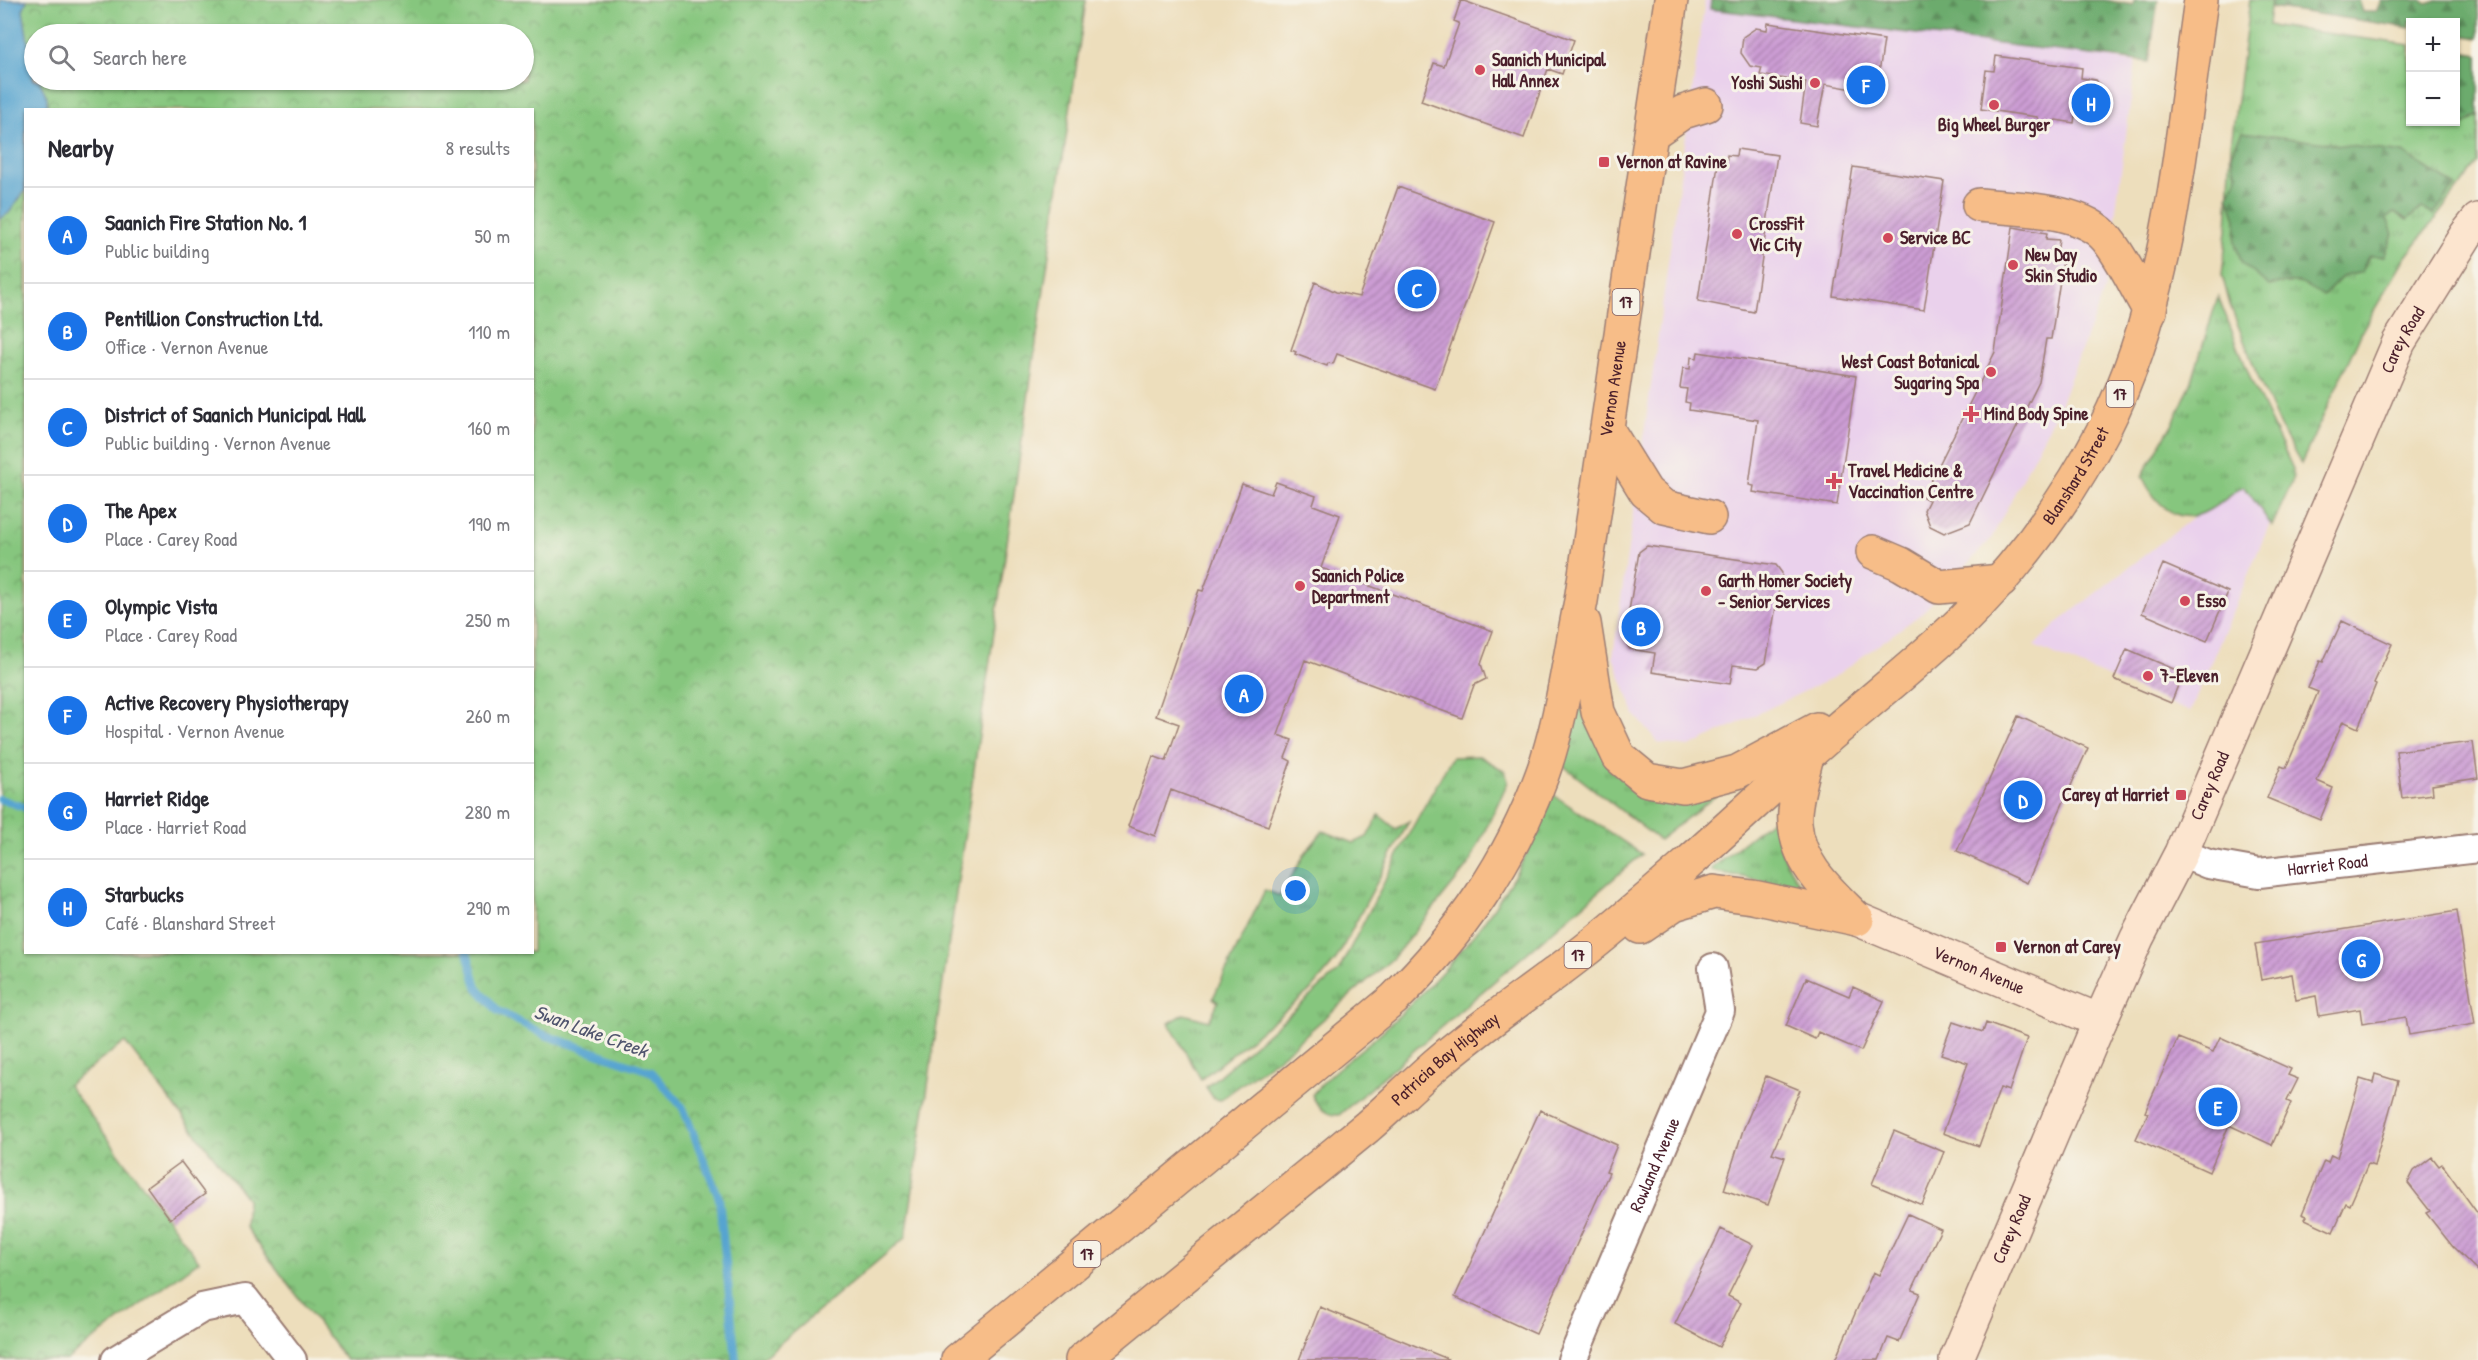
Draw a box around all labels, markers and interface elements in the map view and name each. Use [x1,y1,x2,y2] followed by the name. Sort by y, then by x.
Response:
[2406,18,2460,126] map controls
[2406,18,2460,72] button: +
[24,24,534,90] search box
[45,41,78,74] icon: search
[93,42,187,72] text: Search here
[1492,47,1607,93] place label: Saanich Municipal Hall Annex
[1846,62,1886,107] pin: F
[1473,63,1487,77] marker: Saanich Municipal Hall Annex
[1731,70,1803,95] place label: Yoshi Sushi
[2406,72,2460,126] button: −
[1808,76,1822,90] marker: Yoshi Sushi
[2072,80,2110,126] pin: H
[1987,98,2001,112] marker: Big Wheel Burger
[1938,112,2050,138] place label: Big Wheel Burger
[48,130,114,165] text: Nearby
[445,134,510,161] text: 8 results
[1616,149,1728,174] place label: Vernon at Ravine
[1597,155,1611,169] marker: Vernon at Ravine
[105,207,307,237] text: Saanich Fire Station No. 1
[1749,211,1805,258] place label: CrossFit Vic City
[63,222,72,249] text: A
[474,222,510,249] text: 50 m
[1900,225,1971,250] place label: Service BC
[1730,227,1744,241] marker: CrossFit Vic City
[1881,231,1895,245] marker: Service BC
[105,237,209,264] text: Public building
[2025,242,2098,288] place label: New Day Skin Studio
[2006,258,2020,272] marker: New Day Skin Studio
[1398,266,1436,312] pin: C
[1612,289,1640,315] road number: 17
[2374,301,2430,377] street label: Carey Road
[105,303,323,333] text: Pentillion Construction Ltd.
[62,318,73,345] text: B
[468,318,510,345] text: 110 m
[105,333,268,360] text: Office · Vernon Avenue
[1593,339,1632,439] street label: Vernon Avenue
[1841,349,1980,396] place label: West Coast Botanical Sugaring Spa
[1984,365,1998,379] marker: West Coast Botanical Sugaring Spa
[2106,381,2134,407] road number: 17
[105,399,365,429] text: District of Saanich Municipal Hall
[1984,401,2089,427] place label: Mind Body Spine
[1962,405,1980,423] marker: Mind Body Spine
[62,414,73,441] text: C
[468,414,510,441] text: 160 m
[2036,421,2115,529] street label: Blanshard Street
[105,429,331,456] text: Public building · Vernon Avenue
[1847,458,1974,504] place label: Travel Medicine & Vaccination Centre
[1825,472,1843,490] marker: Travel Medicine & Vaccination Centre
[105,495,177,525] text: The Apex
[63,510,72,537] text: D
[468,510,510,537] text: 190 m
[105,525,237,552] text: Place · Carey Road
[1312,563,1405,610] place label: Saanich Police Department
[1718,568,1853,614] place label: Garth Homer Society - Senior Services
[1293,579,1307,593] marker: Saanich Police Department
[1699,584,1713,598] marker: Garth Homer Society - Senior Services
[2197,588,2227,613] place label: Esso
[105,591,217,621] text: Olympic Vista
[2178,594,2192,608] marker: Esso
[1622,604,1660,650] pin: B
[63,606,72,633] text: E
[465,606,510,633] text: 250 m
[105,621,237,648] text: Place · Carey Road
[2159,663,2219,688] place label: 7-Eleven
[2141,669,2155,683] marker: 7-Eleven
[1224,672,1264,716] pin: A
[105,687,349,717] text: Active Recovery Physiotherapy
[64,702,71,729] text: F
[466,702,510,729] text: 260 m
[105,717,285,744] text: Hospital · Vernon Avenue
[2184,747,2235,824] street label: Carey Road
[2004,778,2042,822] pin: D
[2062,782,2170,808] place label: Carey at Harriet
[105,783,209,813] text: Harriet Ridge
[2174,788,2188,802] marker: Carey at Harriet
[63,798,72,825] text: G
[465,798,510,825] text: 280 m
[105,813,246,840] text: Place · Harriet Road
[2286,848,2369,882] street label: Harriet Road
[1281,876,1310,905] your location
[105,879,184,909] text: Starbucks
[63,894,72,921] text: H
[466,894,510,921] text: 290 m
[105,909,275,936] text: Café · Blanshard Street
[2013,934,2121,960] place label: Vernon at Carey
[2342,936,2380,982] pin: G
[1929,939,2029,1000] street label: Vernon Avenue
[1994,940,2008,954] marker: Vernon at Carey
[1564,942,1592,968] road number: 17
[531,998,653,1064] water label: Swan Lake Creek
[1385,1005,1504,1111] street label: Patricia Bay Highway
[2198,1084,2238,1130] pin: E
[1623,1113,1685,1216] street label: Rowland Avenue
[1985,1191,2037,1267] street label: Carey Road
[1074,1241,1100,1267] road number: 17

